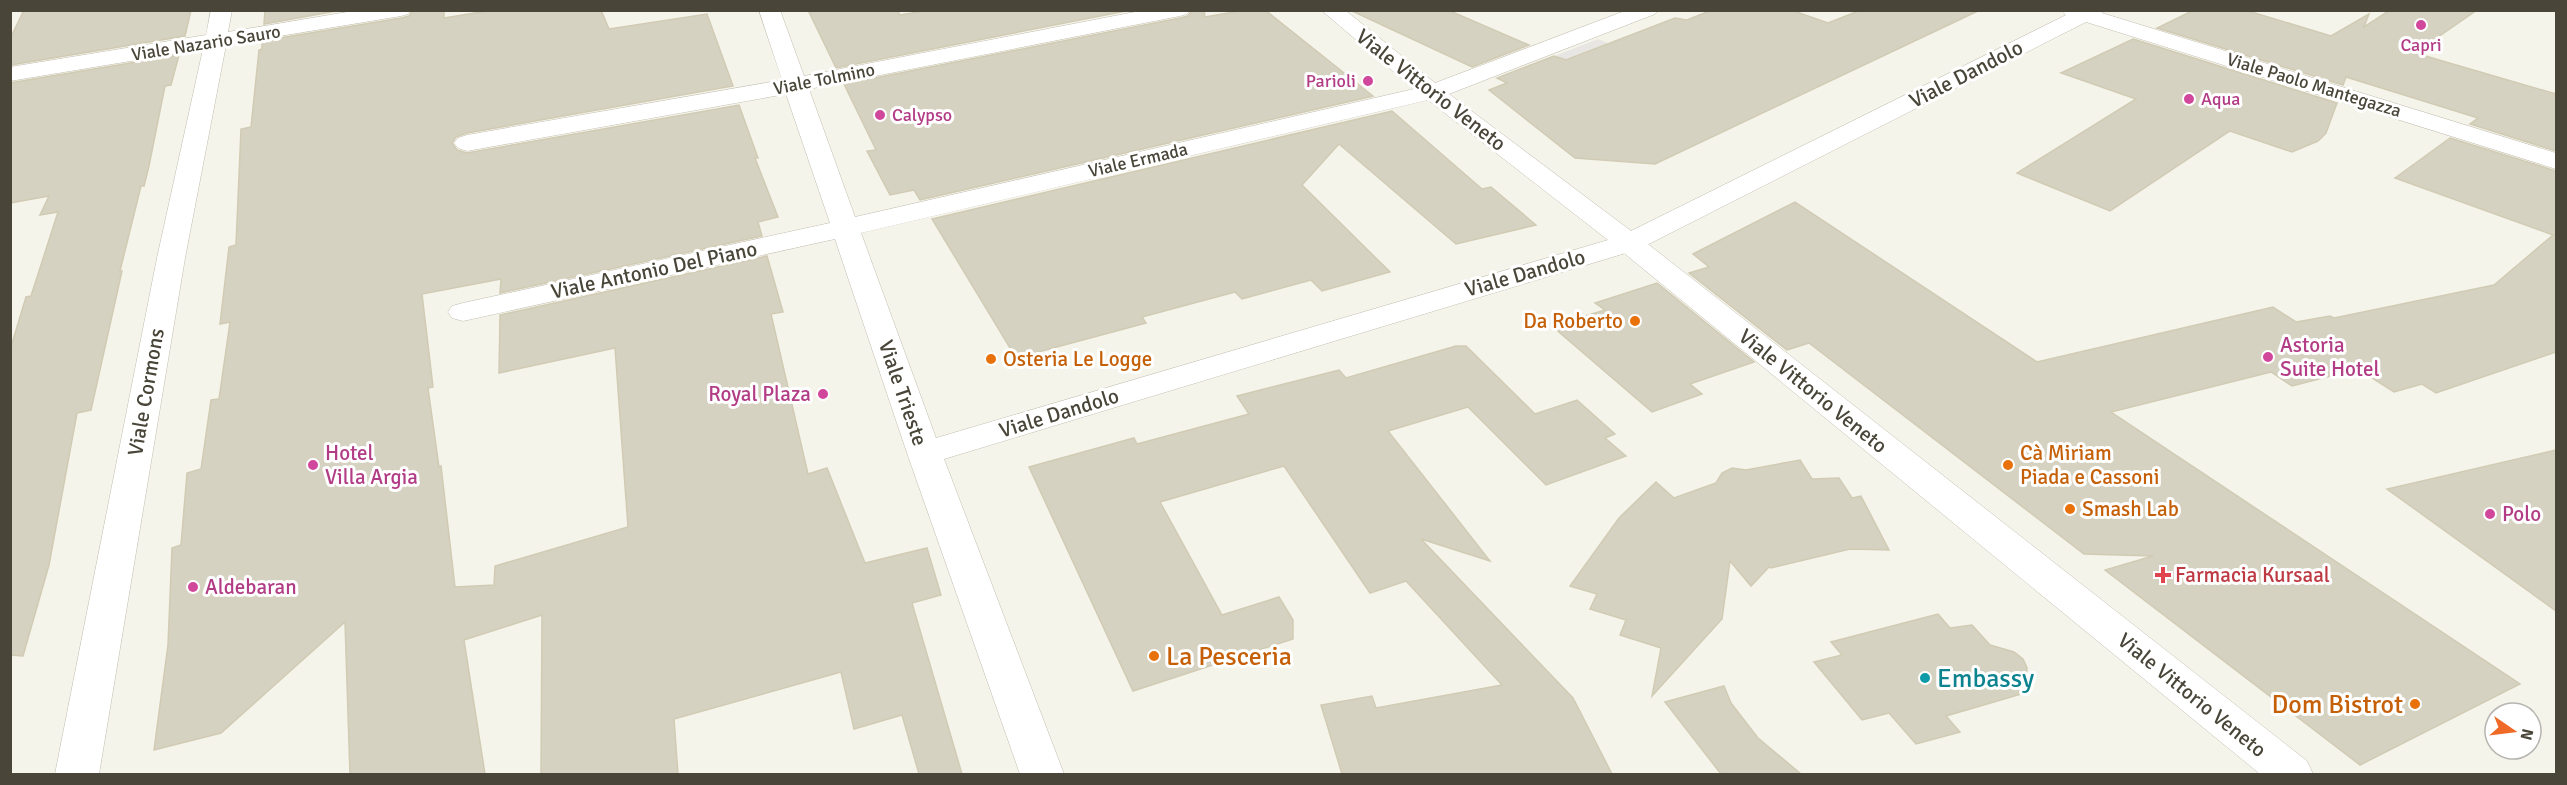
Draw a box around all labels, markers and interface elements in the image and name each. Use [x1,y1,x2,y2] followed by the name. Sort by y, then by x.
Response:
[2414,18,2428,32] marker: Capri
[130,20,282,66] street label: Viale Nazario Sauro
[1351,23,1511,157] street label: Viale Vittorio Veneto
[1905,34,2027,114] street label: Viale Dandolo
[2400,34,2442,56] place label: Capri
[2224,48,2404,122] street label: Viale Paolo Mantegazza
[771,58,877,100] street label: Viale Tolmino
[1306,70,1356,92] place label: Parioli
[1361,74,1375,88] marker: Parioli
[2201,88,2240,110] place label: Aqua
[2182,92,2196,106] marker: Aqua
[892,104,952,126] place label: Calypso
[873,108,887,122] marker: Calypso
[1086,138,1190,182] street label: Viale Ermada
[549,235,759,305] street label: Viale Antonio Del Piano
[1462,243,1588,303] street label: Viale Dandolo
[1523,308,1623,334] place label: Da Roberto
[1628,314,1642,328] marker: Da Roberto
[1734,323,1892,459] street label: Viale Vittorio Veneto
[122,326,170,458] street label: Viale Cormons
[2280,332,2380,382] place label: Astoria Suite Hotel
[873,337,933,449] street label: Viale Trieste
[1003,346,1152,372] place label: Osteria Le Logge
[2261,350,2275,364] marker: Astoria Suite Hotel
[984,352,998,366] marker: Osteria Le Logge
[708,381,811,407] place label: Royal Plaza
[996,382,1122,444] street label: Viale Dandolo
[816,387,830,401] marker: Royal Plaza
[325,440,418,490] place label: Hotel Villa Argia
[2020,440,2159,490] place label: Cà Miriam Piada e Cassoni
[306,458,320,472] marker: Hotel Villa Argia
[2001,458,2015,472] marker: Cà Miriam Piada e Cassoni
[2082,496,2179,522] place label: Smash Lab
[2502,501,2541,527] place label: Polo
[2063,502,2077,516] marker: Smash Lab
[2483,507,2497,521] marker: Polo
[2175,562,2330,588] place label: Farmacia Kursaal
[2156,568,2170,582] marker: Farmacia Kursaal
[205,574,297,600] place label: Aldebaran
[186,580,200,594] marker: Aldebaran
[2113,627,2271,763] street label: Viale Vittorio Veneto
[1166,641,1292,673] place label: La Pesceria
[1147,649,1161,663] marker: La Pesceria
[1937,663,2034,695] place label: Embassy
[1918,671,1932,685] marker: Embassy
[2271,689,2403,721] place label: Dom Bistrot
[2408,697,2422,711] marker: Dom Bistrot
[2483,701,2543,761] north arrow
[2516,727,2538,742] text: N

